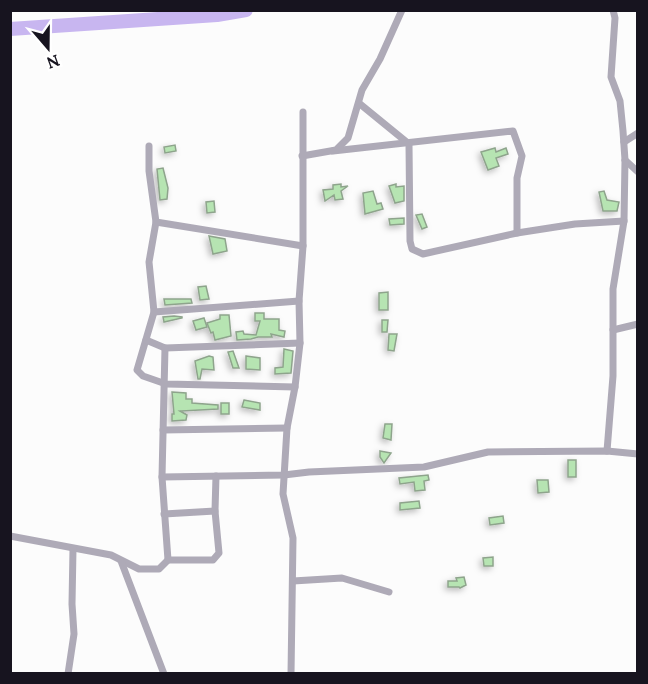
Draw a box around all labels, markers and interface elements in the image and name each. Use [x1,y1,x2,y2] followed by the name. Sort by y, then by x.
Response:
[18,18,78,78] north arrow
[44,51,62,74] text: N

